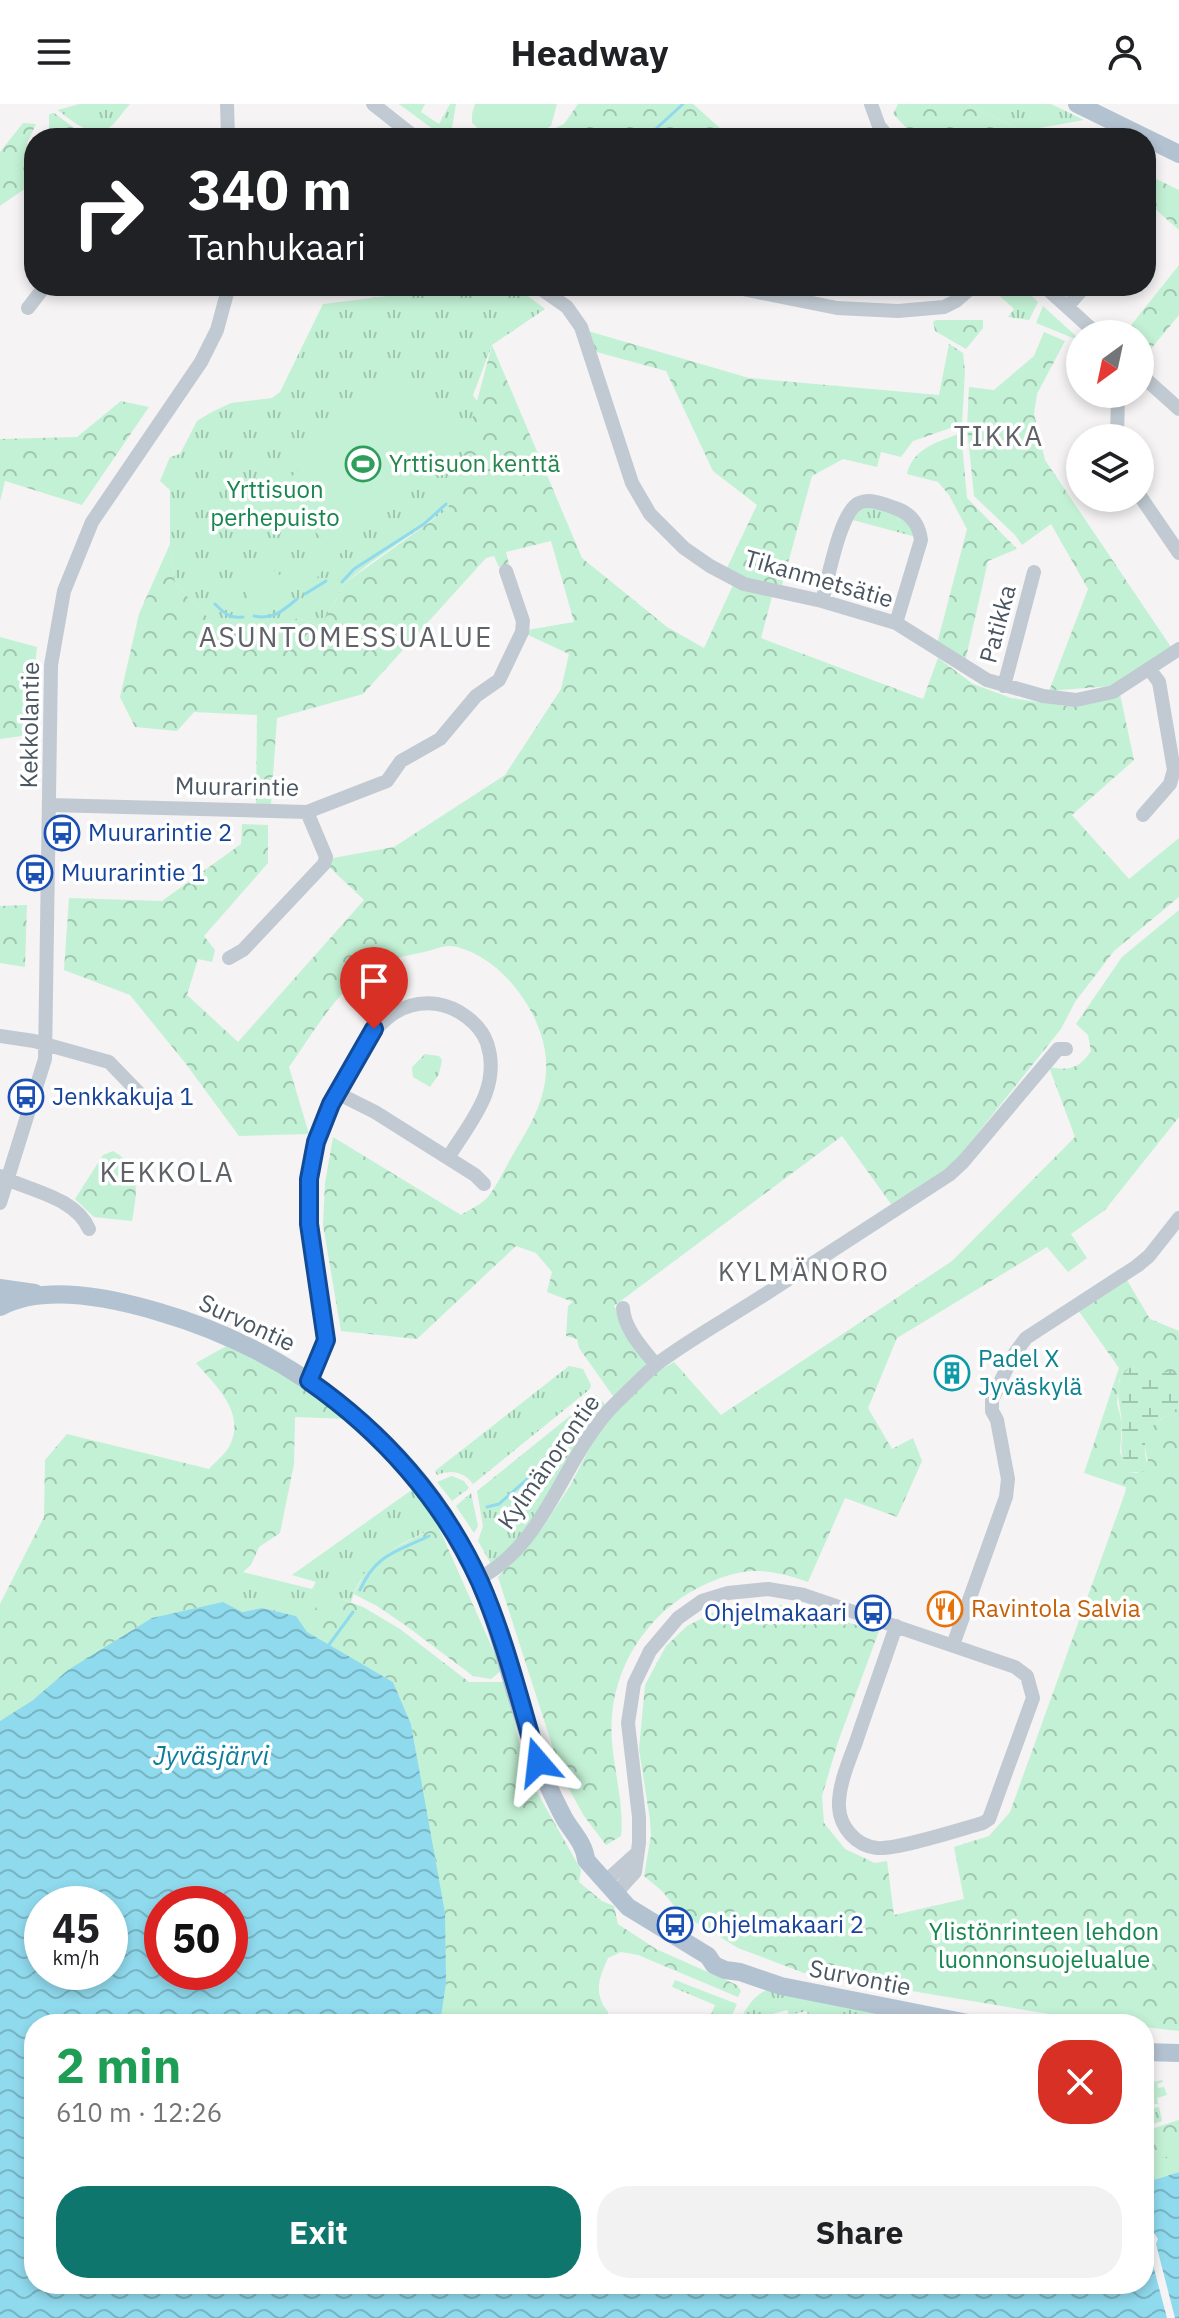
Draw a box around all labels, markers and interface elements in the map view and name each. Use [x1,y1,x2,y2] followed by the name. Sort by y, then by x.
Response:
[511,29,668,76] text: Headway
[32,30,76,74] icon: menu
[1103,30,1147,74] icon: person
[188,153,352,225] text: 340 m
[56,160,160,264] icon: right
[188,223,366,270] text: Tanhukaari
[1066,320,1154,408] north arrow
[1066,320,1154,512] map controls
[954,417,1044,454] district label: TIKKA
[1066,424,1154,512] button: layers
[344,445,382,483] sports icon: Yrttisuon kenttä
[389,447,561,479] place label: Yrttisuon kenttä
[210,473,340,533] park label: Yrttisuon perhepuisto
[741,542,897,615] street label: Tikanmetsätie
[971,581,1023,666] street label: Patikka
[199,618,493,655] district label: ASUNTOMESSUALUE
[12,661,46,789] street label: Kekkolantie
[175,769,299,803] street label: Muurarintie
[43,814,81,852] bus stop icon: Muurarintie 2
[88,816,232,848] place label: Muurarintie 2
[16,854,54,892] bus stop icon: Muurarintie 1
[61,856,205,888] place label: Muurarintie 1
[340,947,408,1029] pin
[352,959,396,1003] icon: arrive
[7,1078,45,1116] bus stop icon: Jenkkakuja 1
[52,1080,194,1112] place label: Jenkkakuja 1
[99,1153,235,1190] district label: KEKKOLA
[718,1254,890,1288] district label: KYLMÄNORO
[194,1286,301,1358] street label: Survontie
[978,1342,1082,1402] place label: Padel X Jyväskylä
[933,1354,971,1392] building icon: Padel X Jyväskylä
[490,1388,607,1535] street label: Kylmänorontie
[926,1590,964,1628] restaurant icon: Ravintola Salvia
[971,1592,1141,1624] place label: Ravintola Salvia
[854,1594,892,1632] bus stop icon: Ohjelmakaari
[704,1596,847,1628] place label: Ohjelmakaari
[496,1720,580,1804] position arrow
[153,1738,269,1772] water label: Jyväsjärvi
[144,1886,248,1990] speed limit sign: 50
[52,1902,100,1954] text: 45
[656,1906,694,1944] bus stop icon: Ohjelmakaari 2
[701,1908,864,1940] place label: Ohjelmakaari 2
[929,1915,1159,1975] park label: Ylistönrinteen lehdon luonnonsuojelualue
[52,1944,100,1971] text: km/h
[807,1951,914,2003] street label: Survontie
[56,2034,181,2096] text: 2 min
[1038,2040,1122,2124] button: close
[56,2095,222,2129] text: 610 m · 12:26
[56,2186,581,2278] button: Exit
[597,2186,1122,2278] button: Share

